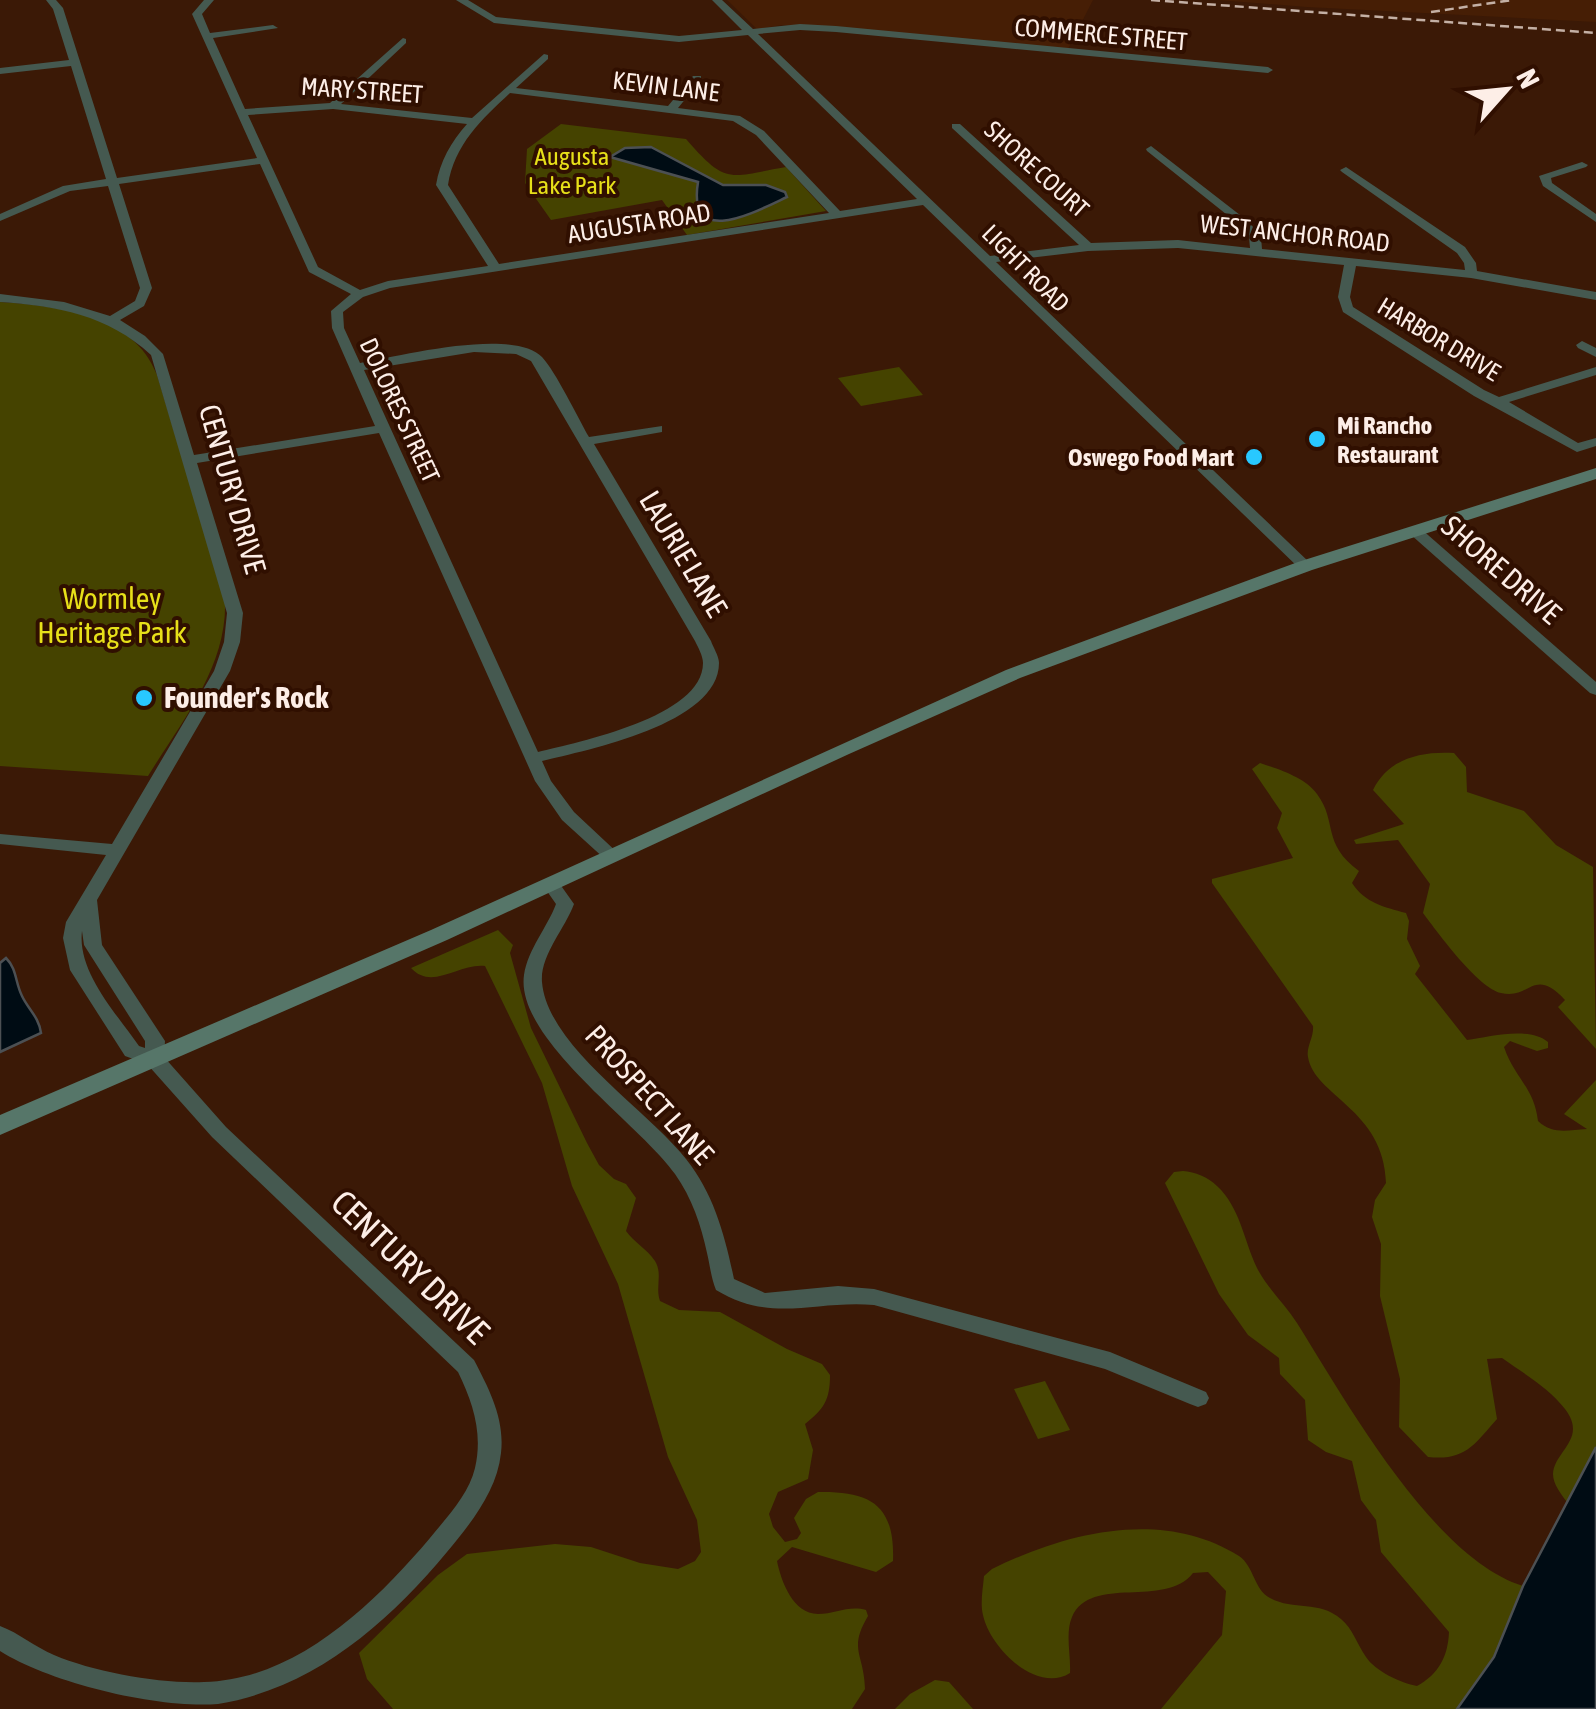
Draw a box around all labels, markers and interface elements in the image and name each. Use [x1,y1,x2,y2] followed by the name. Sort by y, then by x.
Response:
[1013,13,1189,56] street label: COMMERCE STREET
[1456,40,1556,140] north arrow
[1510,64,1546,93] text: N
[611,66,721,106] street label: KEVIN LANE
[300,72,424,108] street label: MARY STREET
[979,115,1095,223] street label: SHORE COURT
[528,142,616,199] park label: Augusta Lake Park
[566,198,712,248] street label: AUGUSTA ROAD
[1199,209,1391,257] street label: WEST ANCHOR ROAD
[977,219,1075,317] street label: LIGHT ROAD
[1373,292,1505,387] street label: HARBOR DRIVE
[354,334,446,486] street label: DOLORES STREET
[193,400,273,577] street label: CENTURY DRIVE
[1337,411,1439,468] place label: Mi Rancho Restaurant
[1306,428,1328,450] marker: Mi Rancho Restaurant
[1068,443,1235,471] place label: Oswego Food Mart
[1243,446,1265,468] marker: Oswego Food Mart
[633,485,735,623] street label: LAURIE LANE
[1435,508,1568,630] street label: SHORE DRIVE
[37,581,187,649] park label: Wormley Heritage Park
[164,680,329,714] place label: Founder's Rock
[133,687,155,709] marker: Founder's Rock
[579,1018,721,1171] street label: PROSPECT LANE
[324,1181,498,1351] street label: CENTURY DRIVE

